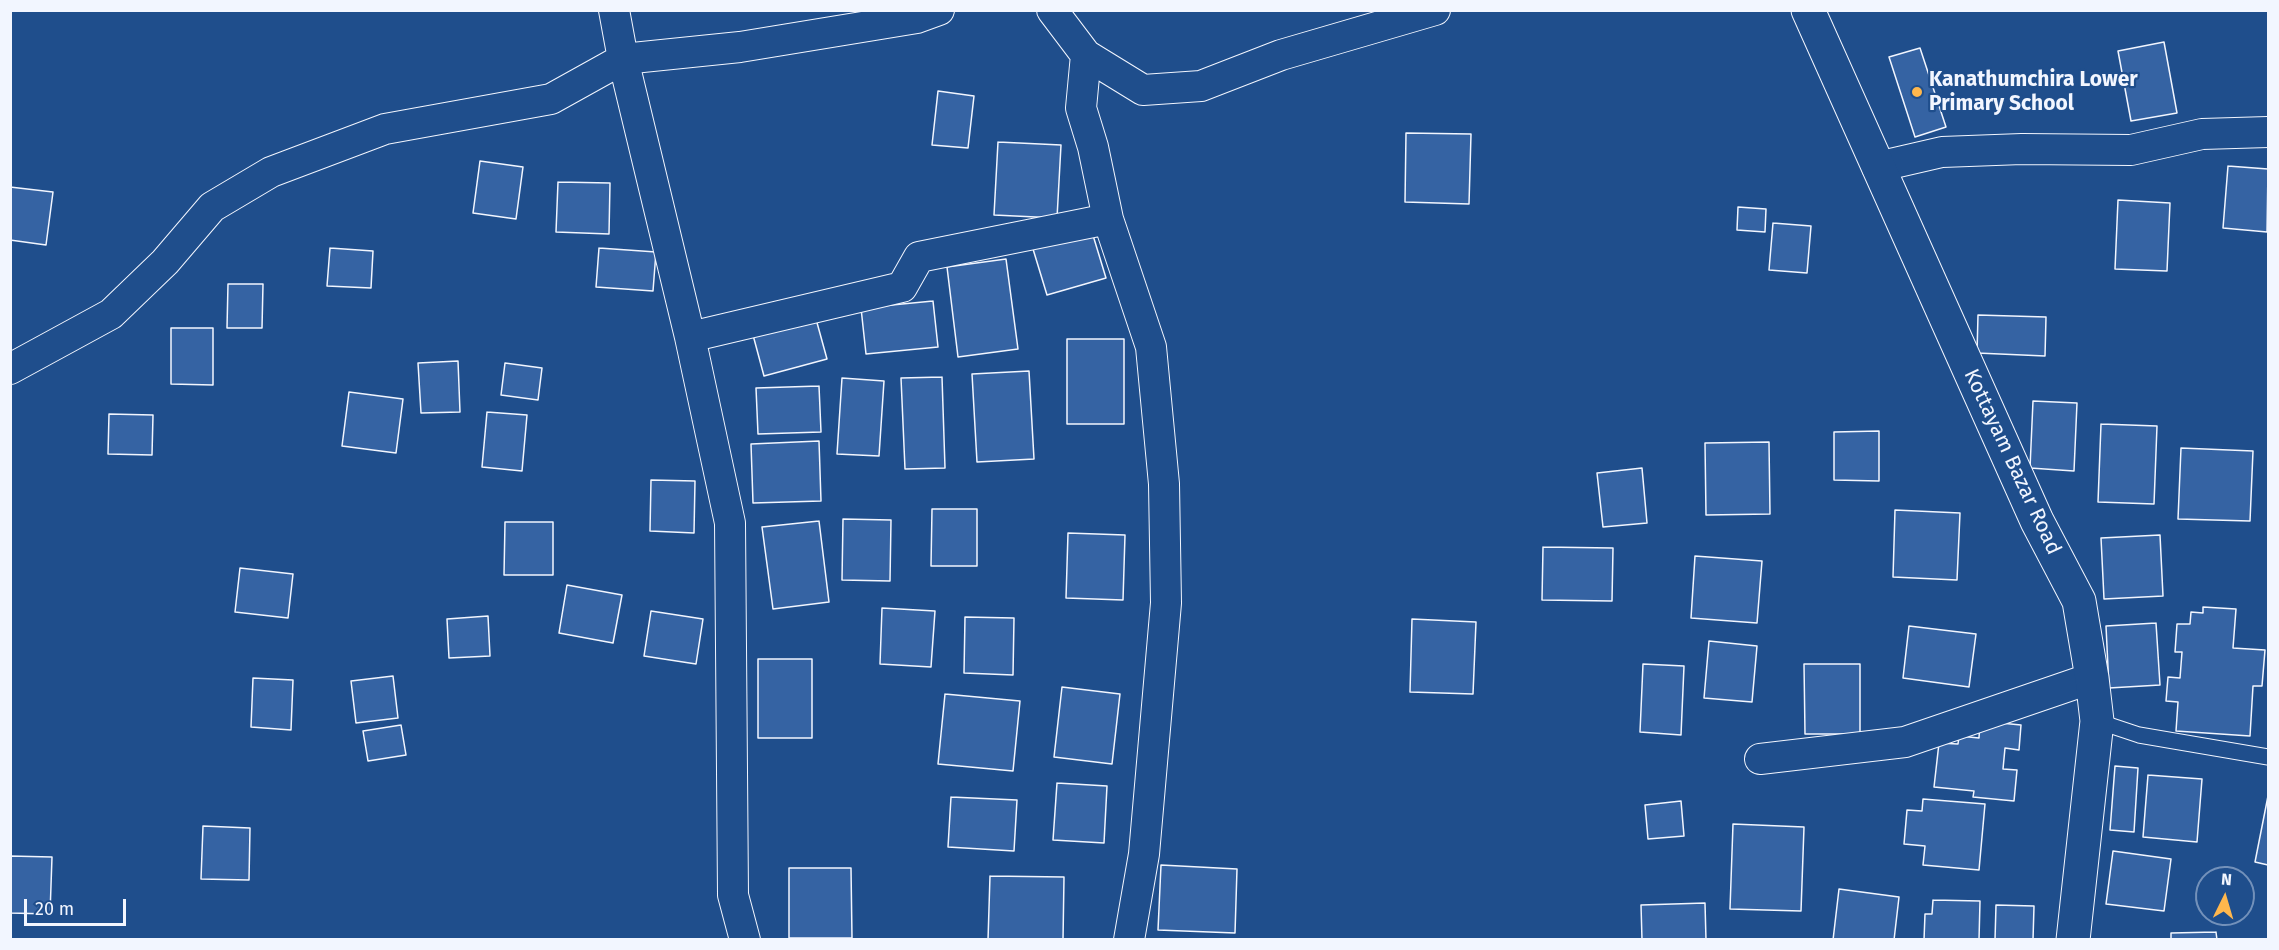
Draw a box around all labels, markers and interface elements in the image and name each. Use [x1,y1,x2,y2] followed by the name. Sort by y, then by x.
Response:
[1929,67,2138,117] place label: Kanathumchira Lower Primary School
[1910,85,1924,99] marker: Kanathumchira Lower Primary School
[1958,365,2066,559] street label: Kottayam Bazar Road
[2195,866,2255,926] north arrow
[2220,870,2233,889] text: N
[27,887,129,925] scale bar
[35,898,74,920] text: 20 m

